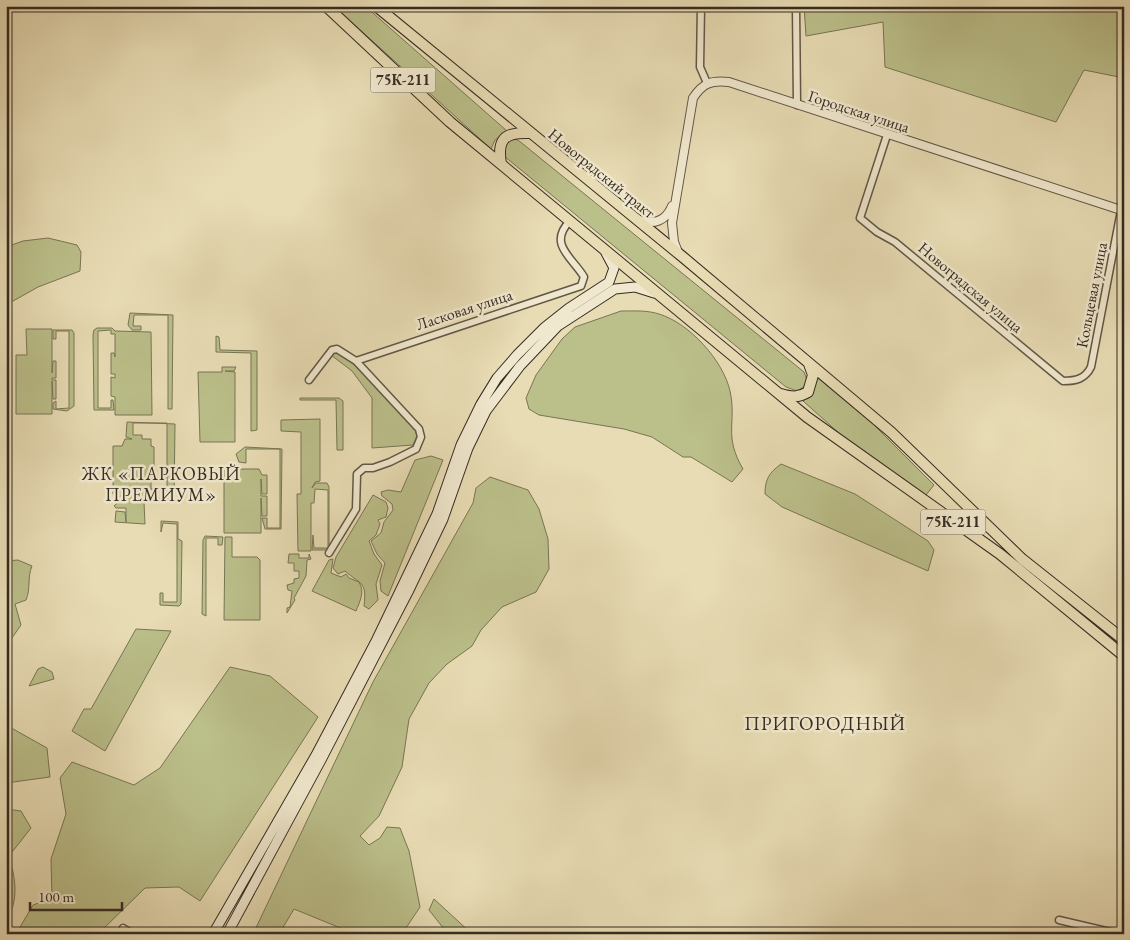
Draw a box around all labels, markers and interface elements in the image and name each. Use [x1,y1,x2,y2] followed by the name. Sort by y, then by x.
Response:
[370,68,436,92] road number: 75К-211
[805,85,913,138] street label: Городская улица
[544,124,660,223] street label: Новоградский тракт
[914,237,1028,338] street label: Новоградская улица
[1071,240,1112,350] street label: Кольцевая улица
[413,284,516,335] street label: Ласковая улица
[81,462,240,506] district label: ЖК «ПАРКОВЫЙ ПРЕМИУМ»
[920,510,986,534] road number: 75К-211
[744,711,906,736] district label: ПРИГОРОДНЫЙ
[30,880,122,912] scale bar
[38,887,75,906] text: 100 m

